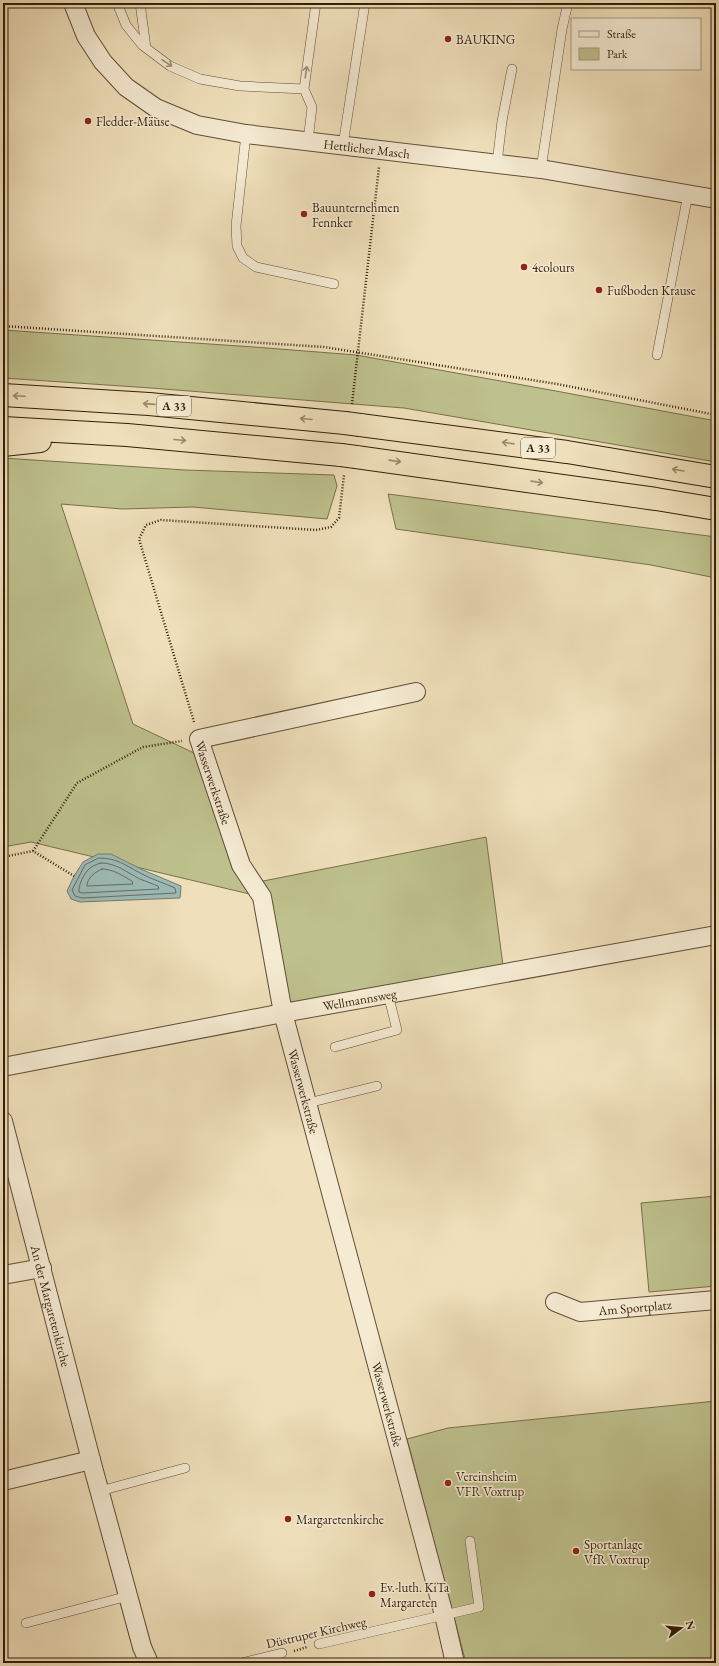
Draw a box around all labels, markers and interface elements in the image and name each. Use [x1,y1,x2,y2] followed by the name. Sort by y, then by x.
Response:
[571,18,701,70] legend
[607,26,636,42] text: Straße
[456,31,516,48] place label: BAUKING
[443,34,453,44] marker: BAUKING
[607,46,628,62] text: Park
[162,59,173,67] one-way arrow
[302,66,310,79] one-way arrow
[96,113,170,130] place label: Fledder-Mäuse
[83,116,93,126] marker: Fledder-Mäuse
[323,135,411,162] street label: Hettlicher Masch
[312,199,400,231] place label: Bauunternehmen Fennker
[299,209,309,219] marker: Bauunternehmen Fennker
[532,259,574,276] place label: 4colours
[519,262,529,272] marker: 4colours
[607,282,696,299] place label: Fußboden Krause
[594,285,604,295] marker: Fußboden Krause
[13,393,26,400] one-way arrow
[157,396,191,416] road number: A 33
[143,401,156,408] one-way arrow
[300,415,313,422] one-way arrow
[173,436,186,443] one-way arrow
[521,438,555,458] road number: A 33
[502,439,515,447] one-way arrow
[388,457,401,465] one-way arrow
[672,466,685,474] one-way arrow
[530,478,543,486] one-way arrow
[191,739,235,827] street label: Wasserwerkstraße
[322,985,398,1015] street label: Wellmannsweg
[284,1047,323,1136] street label: Wasserwerkstraße
[26,1242,74,1369] street label: An der Margaretenkirche
[597,1296,672,1319] street label: Am Sportplatz
[368,1360,407,1449] street label: Wasserwerkstraße
[456,1468,525,1500] place label: Vereinsheim VFR Voxtrup
[443,1478,453,1488] marker: Vereinsheim VFR Voxtrup
[296,1511,384,1528] place label: Margaretenkirche
[283,1514,293,1524] marker: Margaretenkirche
[584,1536,650,1568] place label: Sportanlage VfR Voxtrup
[571,1546,581,1556] marker: Sportanlage VfR Voxtrup
[380,1579,450,1611] place label: Ev.-luth. KiTa Margareten
[367,1589,377,1599] marker: Ev.-luth. KiTa Margareten
[661,1608,701,1648] north arrow
[264,1613,368,1652] street label: Düstruper Kirchweg
[683,1619,699,1632] text: N

